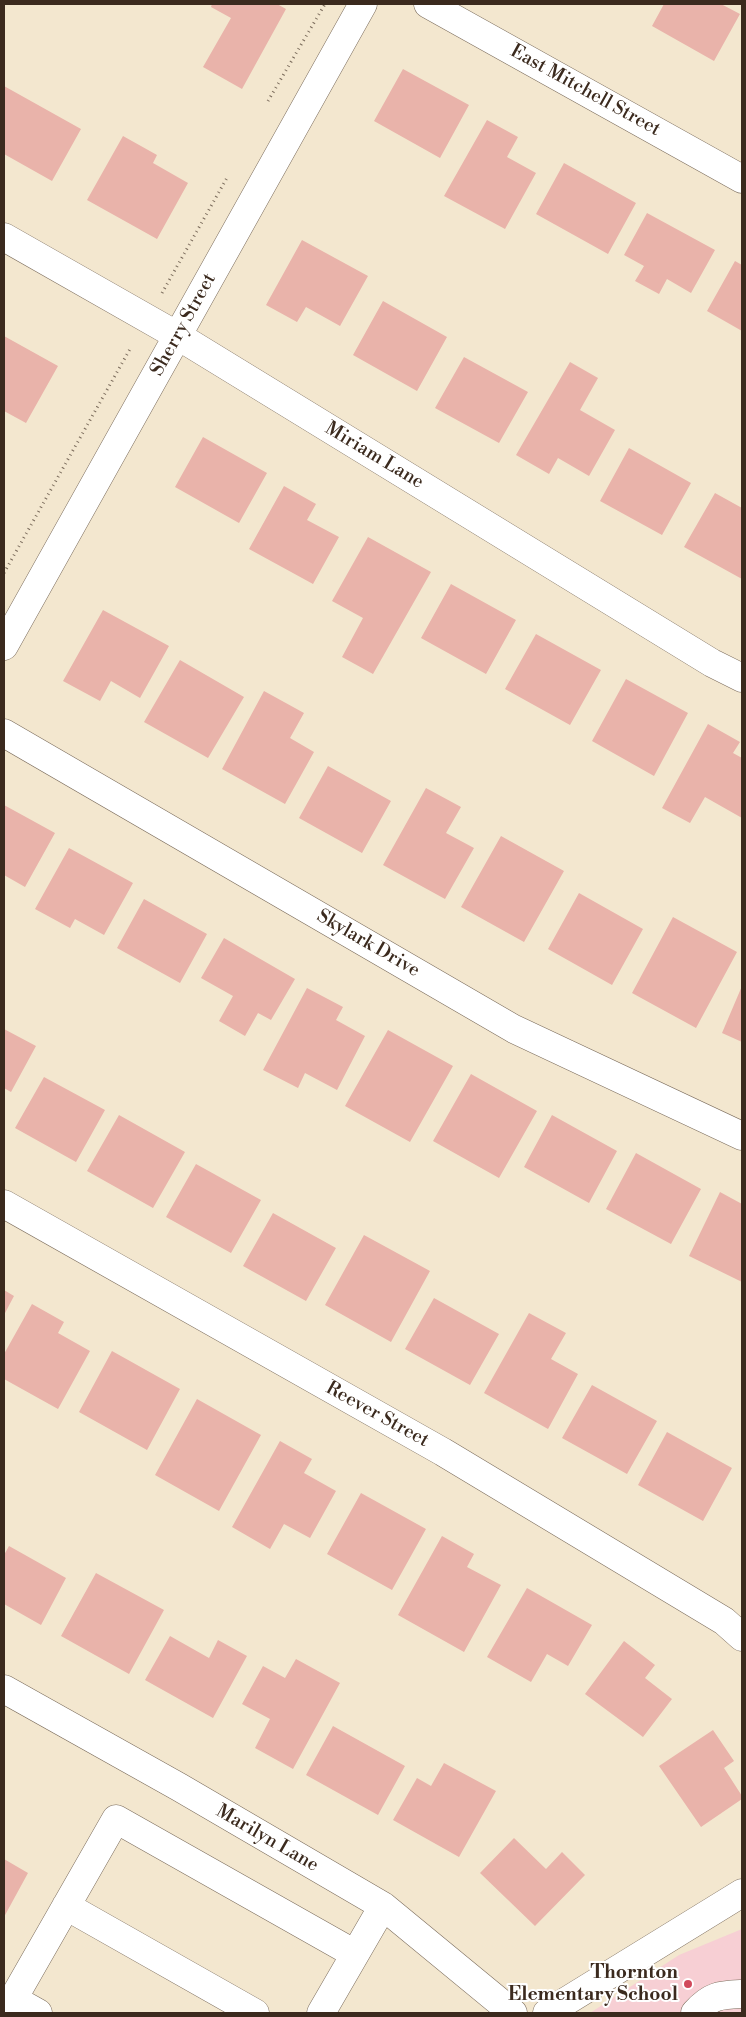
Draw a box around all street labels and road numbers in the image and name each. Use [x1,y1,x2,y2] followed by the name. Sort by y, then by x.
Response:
[506,40,664,142] street label: East Mitchell Street
[146,270,222,380] street label: Sherry Street
[320,418,428,494] street label: Miriam Lane
[312,905,424,983] street label: Skylark Drive
[321,1377,433,1453] street label: Reever Street
[212,1800,322,1878] street label: Marilyn Lane

